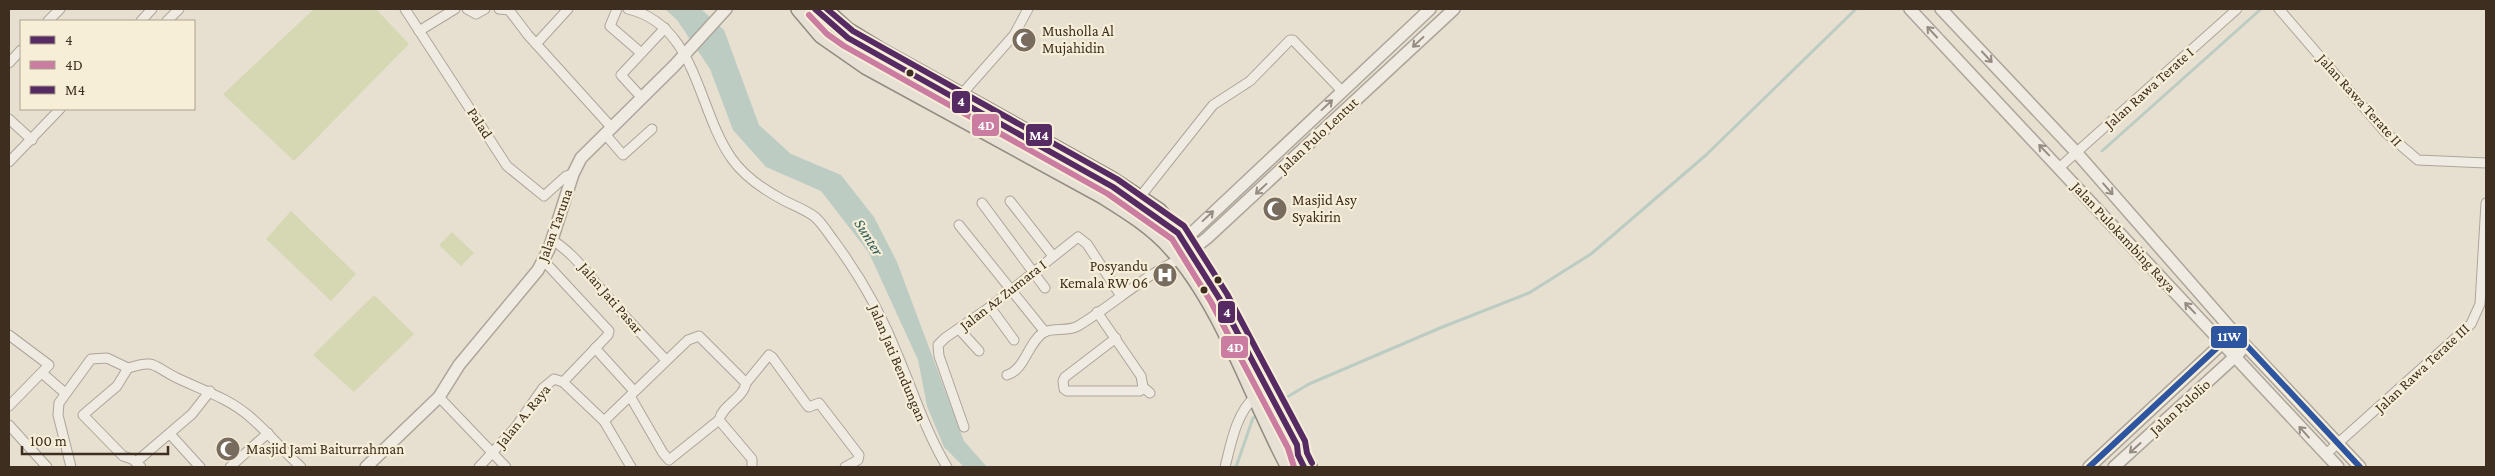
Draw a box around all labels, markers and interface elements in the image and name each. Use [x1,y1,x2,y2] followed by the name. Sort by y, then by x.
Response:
[20,20,195,110] legend
[1042,23,1114,57] place label: Musholla Al Mujahidin
[1926,26,1938,39] one-way arrow
[1011,27,1037,53] mosque icon: Musholla Al Mujahidin
[65,32,73,48] text: 4
[1412,36,1424,48] one-way arrow
[2100,44,2197,134] street label: Jalan Rawa Terate I
[2312,49,2406,150] street label: Jalan Rawa Terate II
[1981,51,1993,63] one-way arrow
[65,57,83,73] text: 4D
[905,68,915,78] unlabelled marker
[65,82,85,98] text: M4
[951,90,971,114] line badge: 4
[957,93,965,109] text: 4
[1273,93,1362,178] street label: Jalan Pulo Lentut
[1321,99,1333,111] one-way arrow
[464,105,496,141] street label: Palad
[971,113,1000,137] line badge: 4D
[977,117,995,133] text: 4D
[1025,123,1053,147] line badge: M4
[1029,127,1049,143] text: M4
[2038,144,2050,156] one-way arrow
[2067,177,2179,296] street label: Jalan Pulokambing Raya
[2103,182,2114,195] one-way arrow
[1254,183,1267,195] one-way arrow
[534,186,576,266] street label: Jalan Taruna
[1292,192,1357,226] place label: Masjid Asy Syakirin
[1262,196,1288,222] mosque icon: Masjid Asy Syakirin
[1202,210,1215,222] one-way arrow
[851,216,887,259] water label: Sunter
[955,256,1050,336] street label: Jalan Az Zumara I
[574,258,647,338] street label: Jalan Jati Pasar
[1060,258,1148,291] place label: Posyandu Kemala RW 06
[1152,262,1178,288] hospital icon: Posyandu Kemala RW 06
[1213,275,1223,285] unlabelled marker
[1199,285,1209,295] unlabelled marker
[864,300,930,424] street label: Jalan Jati Bendungan
[1217,300,1236,324] line badge: 4
[2184,301,2196,314] one-way arrow
[1223,304,1231,320] text: 4
[2370,320,2473,418] street label: Jalan Rawa Terate III
[2210,325,2248,349] line badge: 11W
[2217,328,2241,344] text: 11W
[1220,335,1249,359] line badge: 4D
[1226,339,1244,355] text: 4D
[2145,376,2214,440] street label: Jalan Pulolio
[491,381,554,453] street label: Jalan A. Raya
[22,424,169,456] scale bar
[2299,425,2310,438] one-way arrow
[30,433,67,449] text: 100 m
[215,436,241,462] mosque icon: Masjid Jami Baiturrahman
[246,441,404,458] place label: Masjid Jami Baiturrahman
[2129,442,2142,454] one-way arrow

